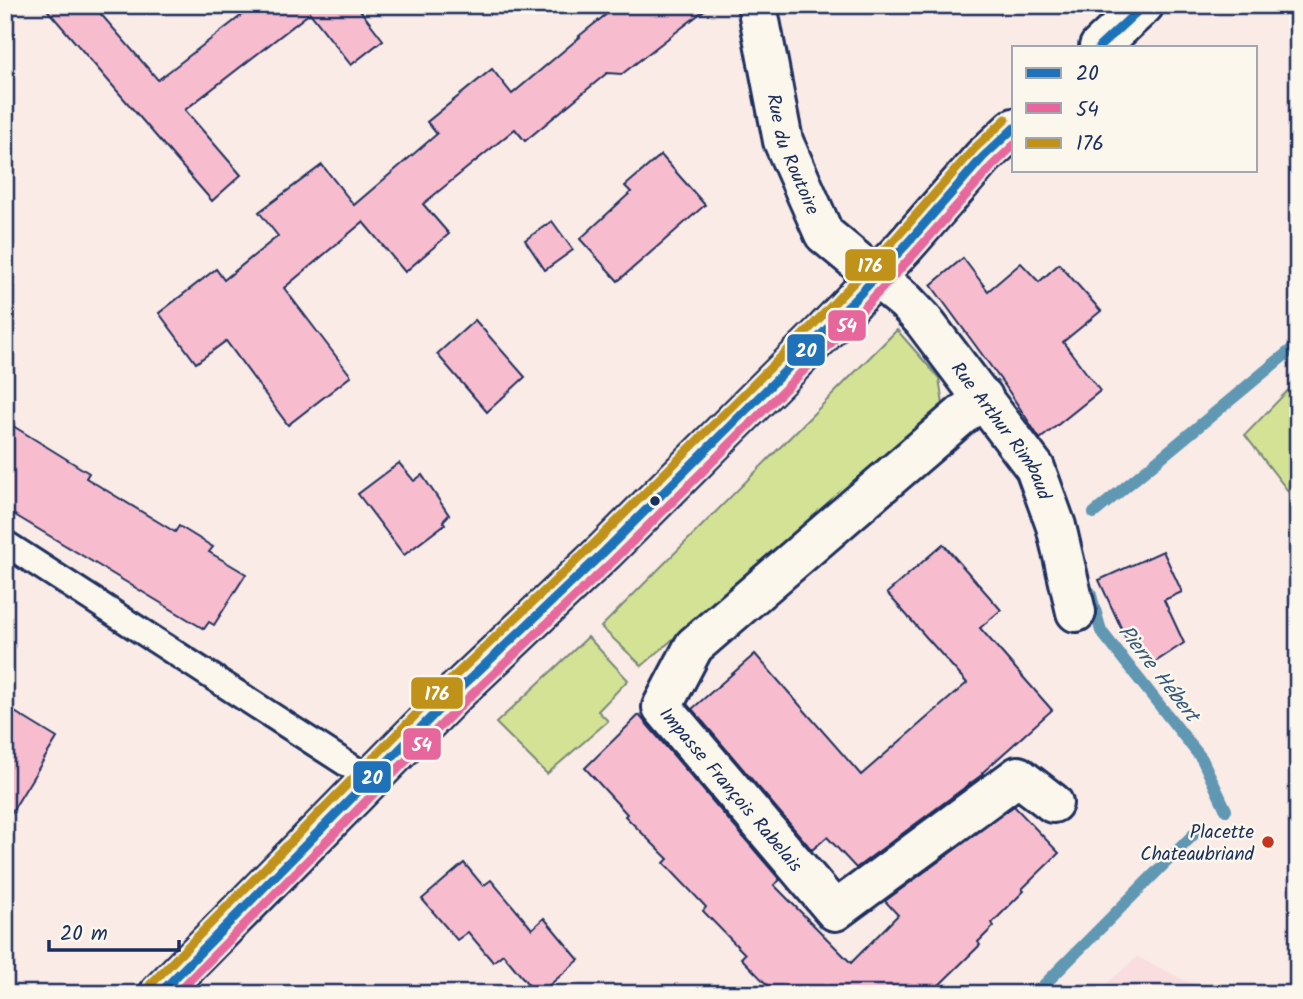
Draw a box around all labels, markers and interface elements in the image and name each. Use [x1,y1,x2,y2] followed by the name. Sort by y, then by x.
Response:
[1012,46,1258,172] legend
[1076,58,1099,91] text: 20
[757,91,827,221] street label: Rue du Routoire
[1076,94,1099,127] text: 54
[1076,128,1104,161] text: 176
[844,248,897,282] line badge: 176
[857,252,883,282] text: 176
[827,309,867,342] line badge: 54
[836,312,858,342] text: 54
[786,333,826,367] line badge: 20
[796,337,817,367] text: 20
[943,356,1059,505] street label: Rue Arthur Rimbaud
[648,494,662,508] unlabelled marker
[1109,618,1208,732] water label: Pierre Hébert
[410,676,464,710] line badge: 176
[424,680,450,710] text: 176
[651,701,809,880] street label: Impasse François Rabelais
[402,727,442,761] line badge: 54
[411,731,433,761] text: 54
[352,760,392,794] line badge: 20
[362,764,383,794] text: 20
[1140,818,1255,870] place label: Placette Chateaubriand
[1260,834,1276,850] marker: Placette Chateaubriand
[49,908,178,952] scale bar
[60,918,108,951] text: 20 m

